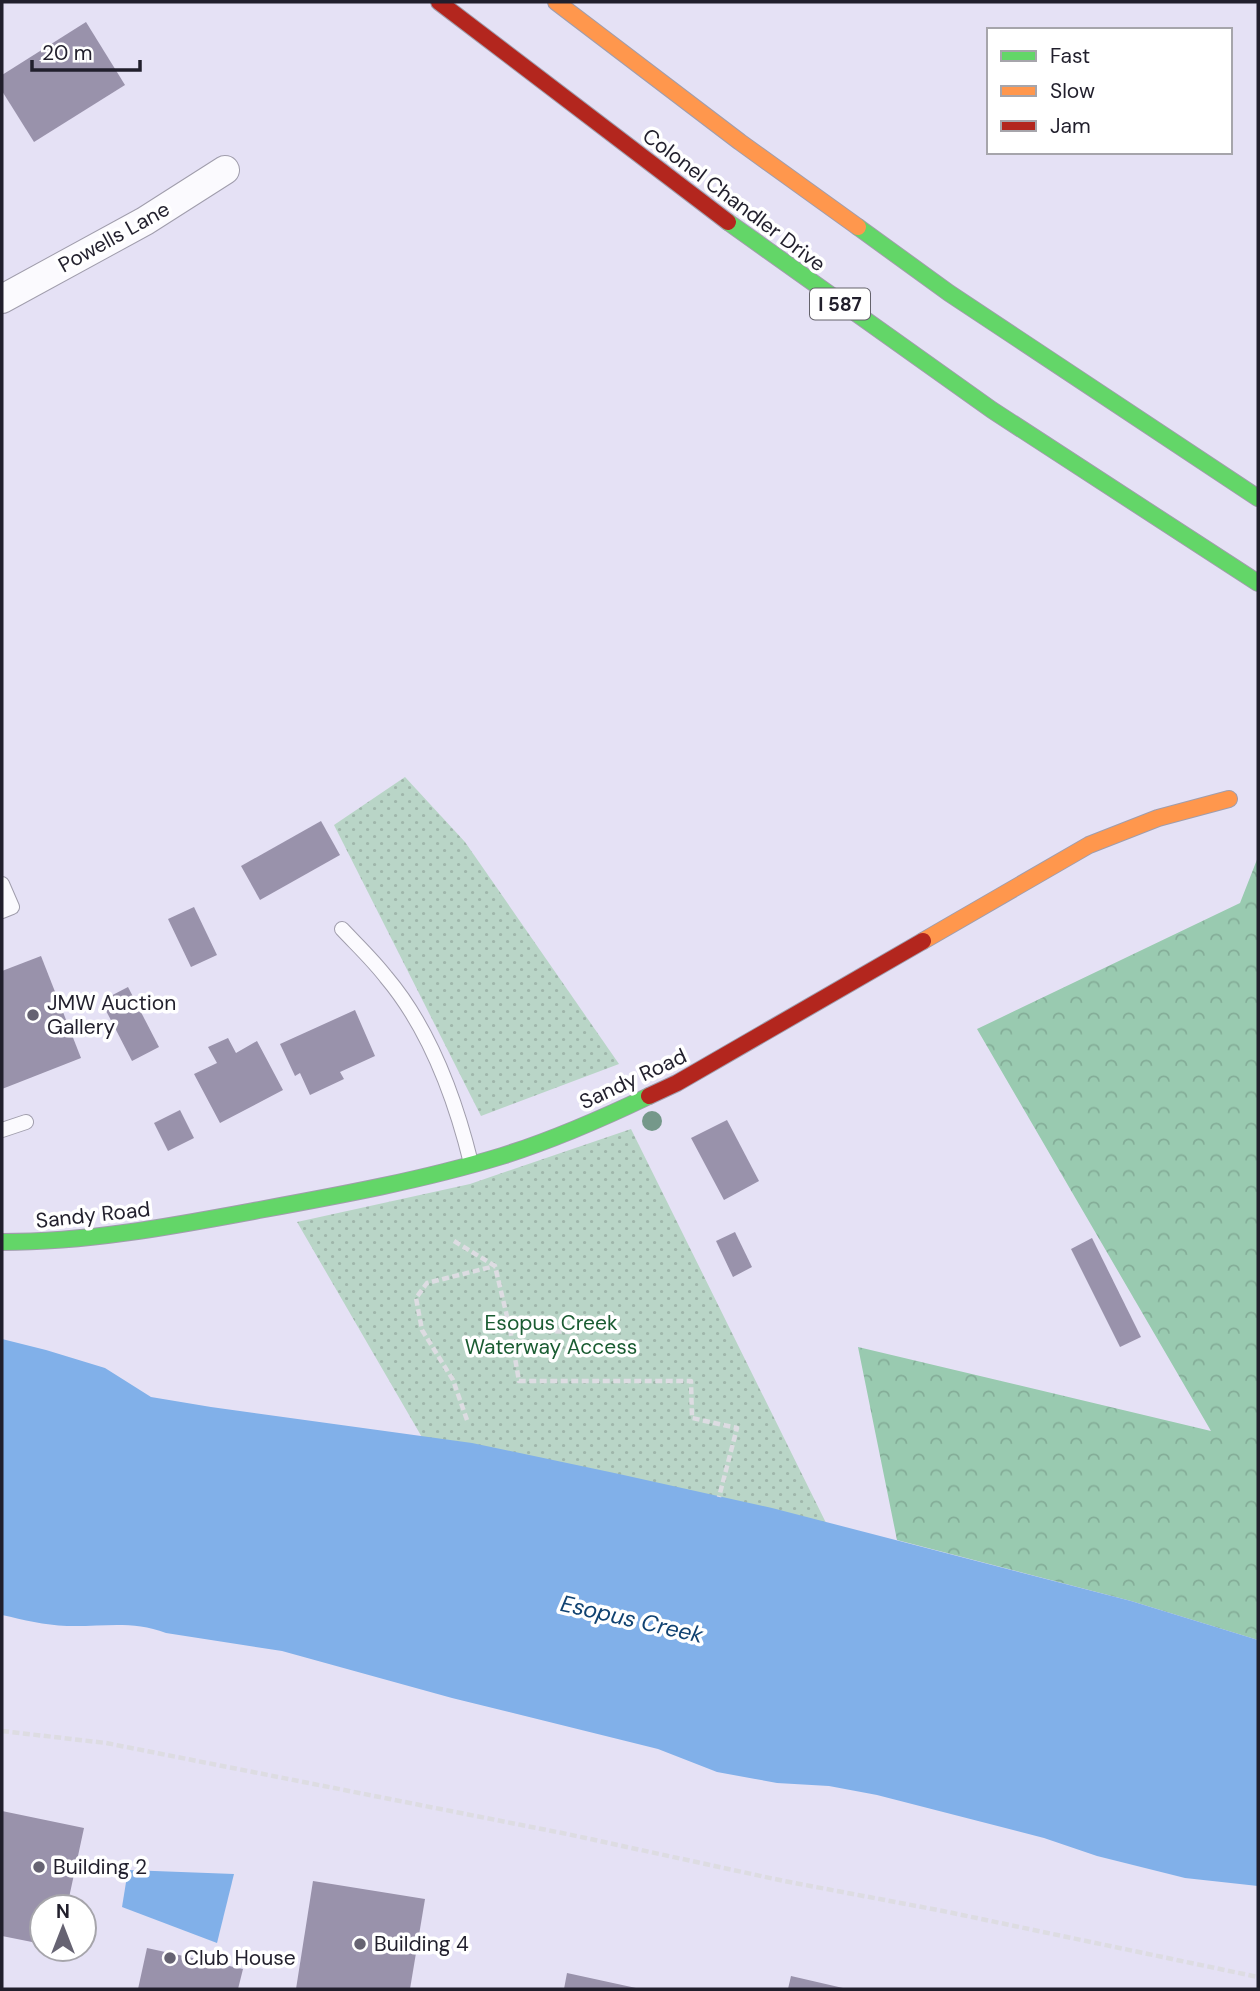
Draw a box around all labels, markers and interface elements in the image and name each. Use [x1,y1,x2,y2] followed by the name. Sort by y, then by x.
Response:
[32,28,140,72] scale bar
[987,28,1232,154] legend
[42,39,93,67] text: 20 m
[1050,42,1090,70] text: Fast
[1050,77,1095,105] text: Slow
[1050,112,1091,140] text: Jam
[637,122,831,278] street label: Colonel Chandler Drive
[53,195,175,279] street label: Powells Lane
[810,288,870,320] road number: I 587
[47,989,176,1041] place label: JMW Auction Gallery
[25,1007,41,1023] marker: JMW Auction Gallery
[575,1042,691,1116] street label: Sandy Road
[34,1195,152,1235] street label: Sandy Road
[465,1309,637,1361] park label: Esopus Creek Waterway Access
[558,1588,707,1650] water label: Esopus Creek
[53,1853,147,1881] place label: Building 2
[31,1859,47,1875] marker: Building 2
[28,1893,98,1963] north arrow
[56,1899,70,1924] text: N
[374,1930,469,1958] place label: Building 4
[352,1936,368,1952] marker: Building 4
[184,1944,296,1972] place label: Club House
[162,1950,178,1966] marker: Club House

